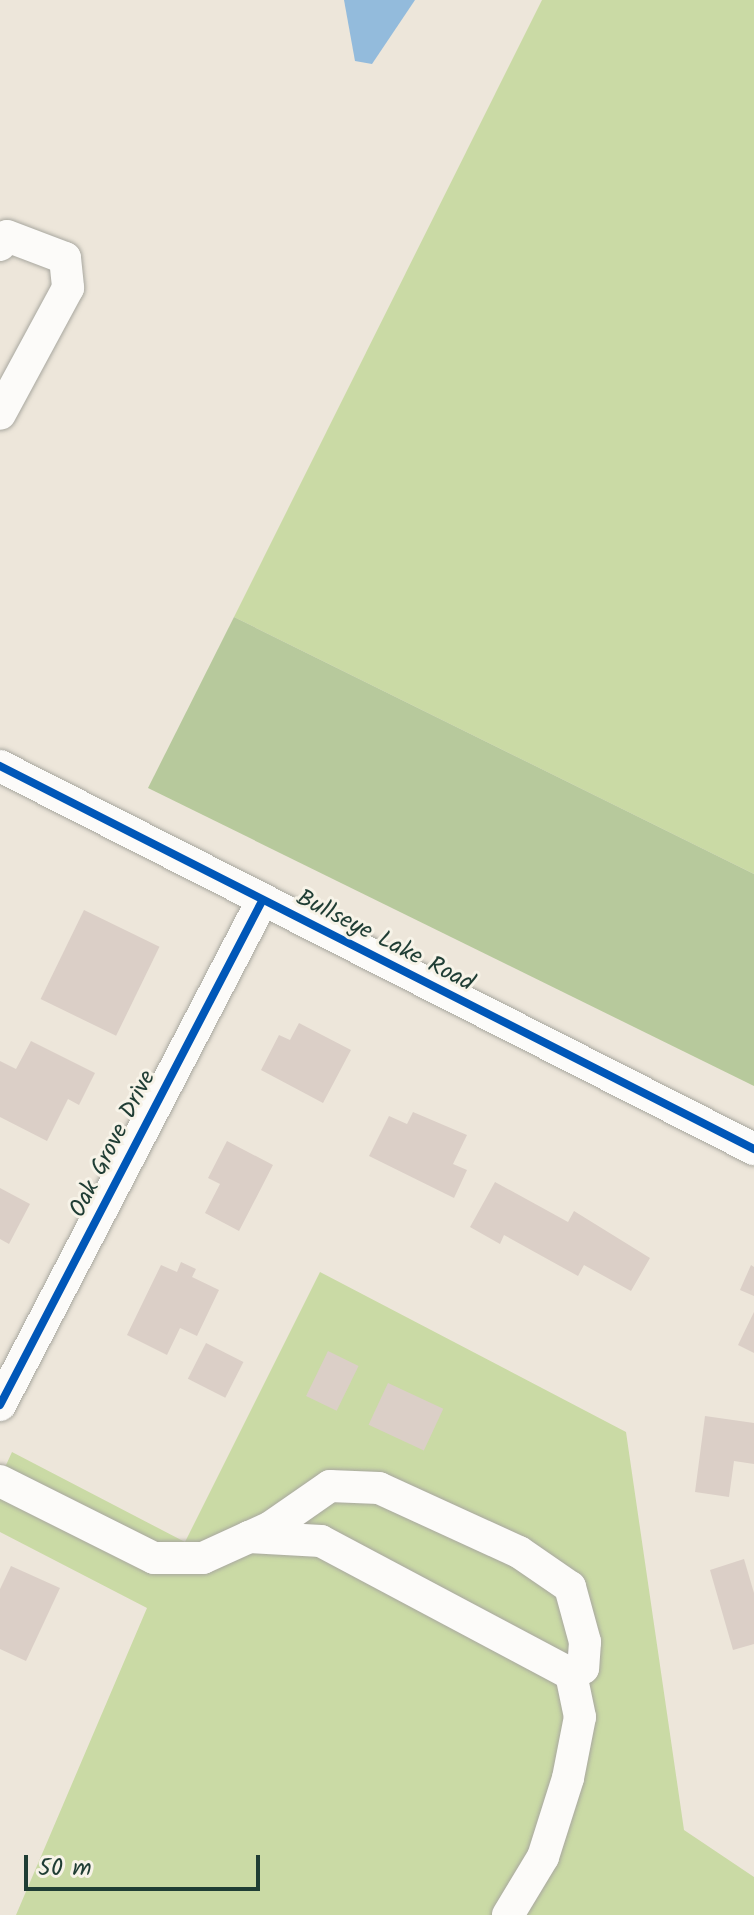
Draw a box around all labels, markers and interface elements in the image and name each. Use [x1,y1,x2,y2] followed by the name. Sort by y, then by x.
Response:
[291,884,479,998] street label: Bullseye Lake Road
[64,1066,162,1222] street label: Oak Grove Drive
[28,1839,264,1889] scale bar
[38,1849,92,1888] text: 50 m

